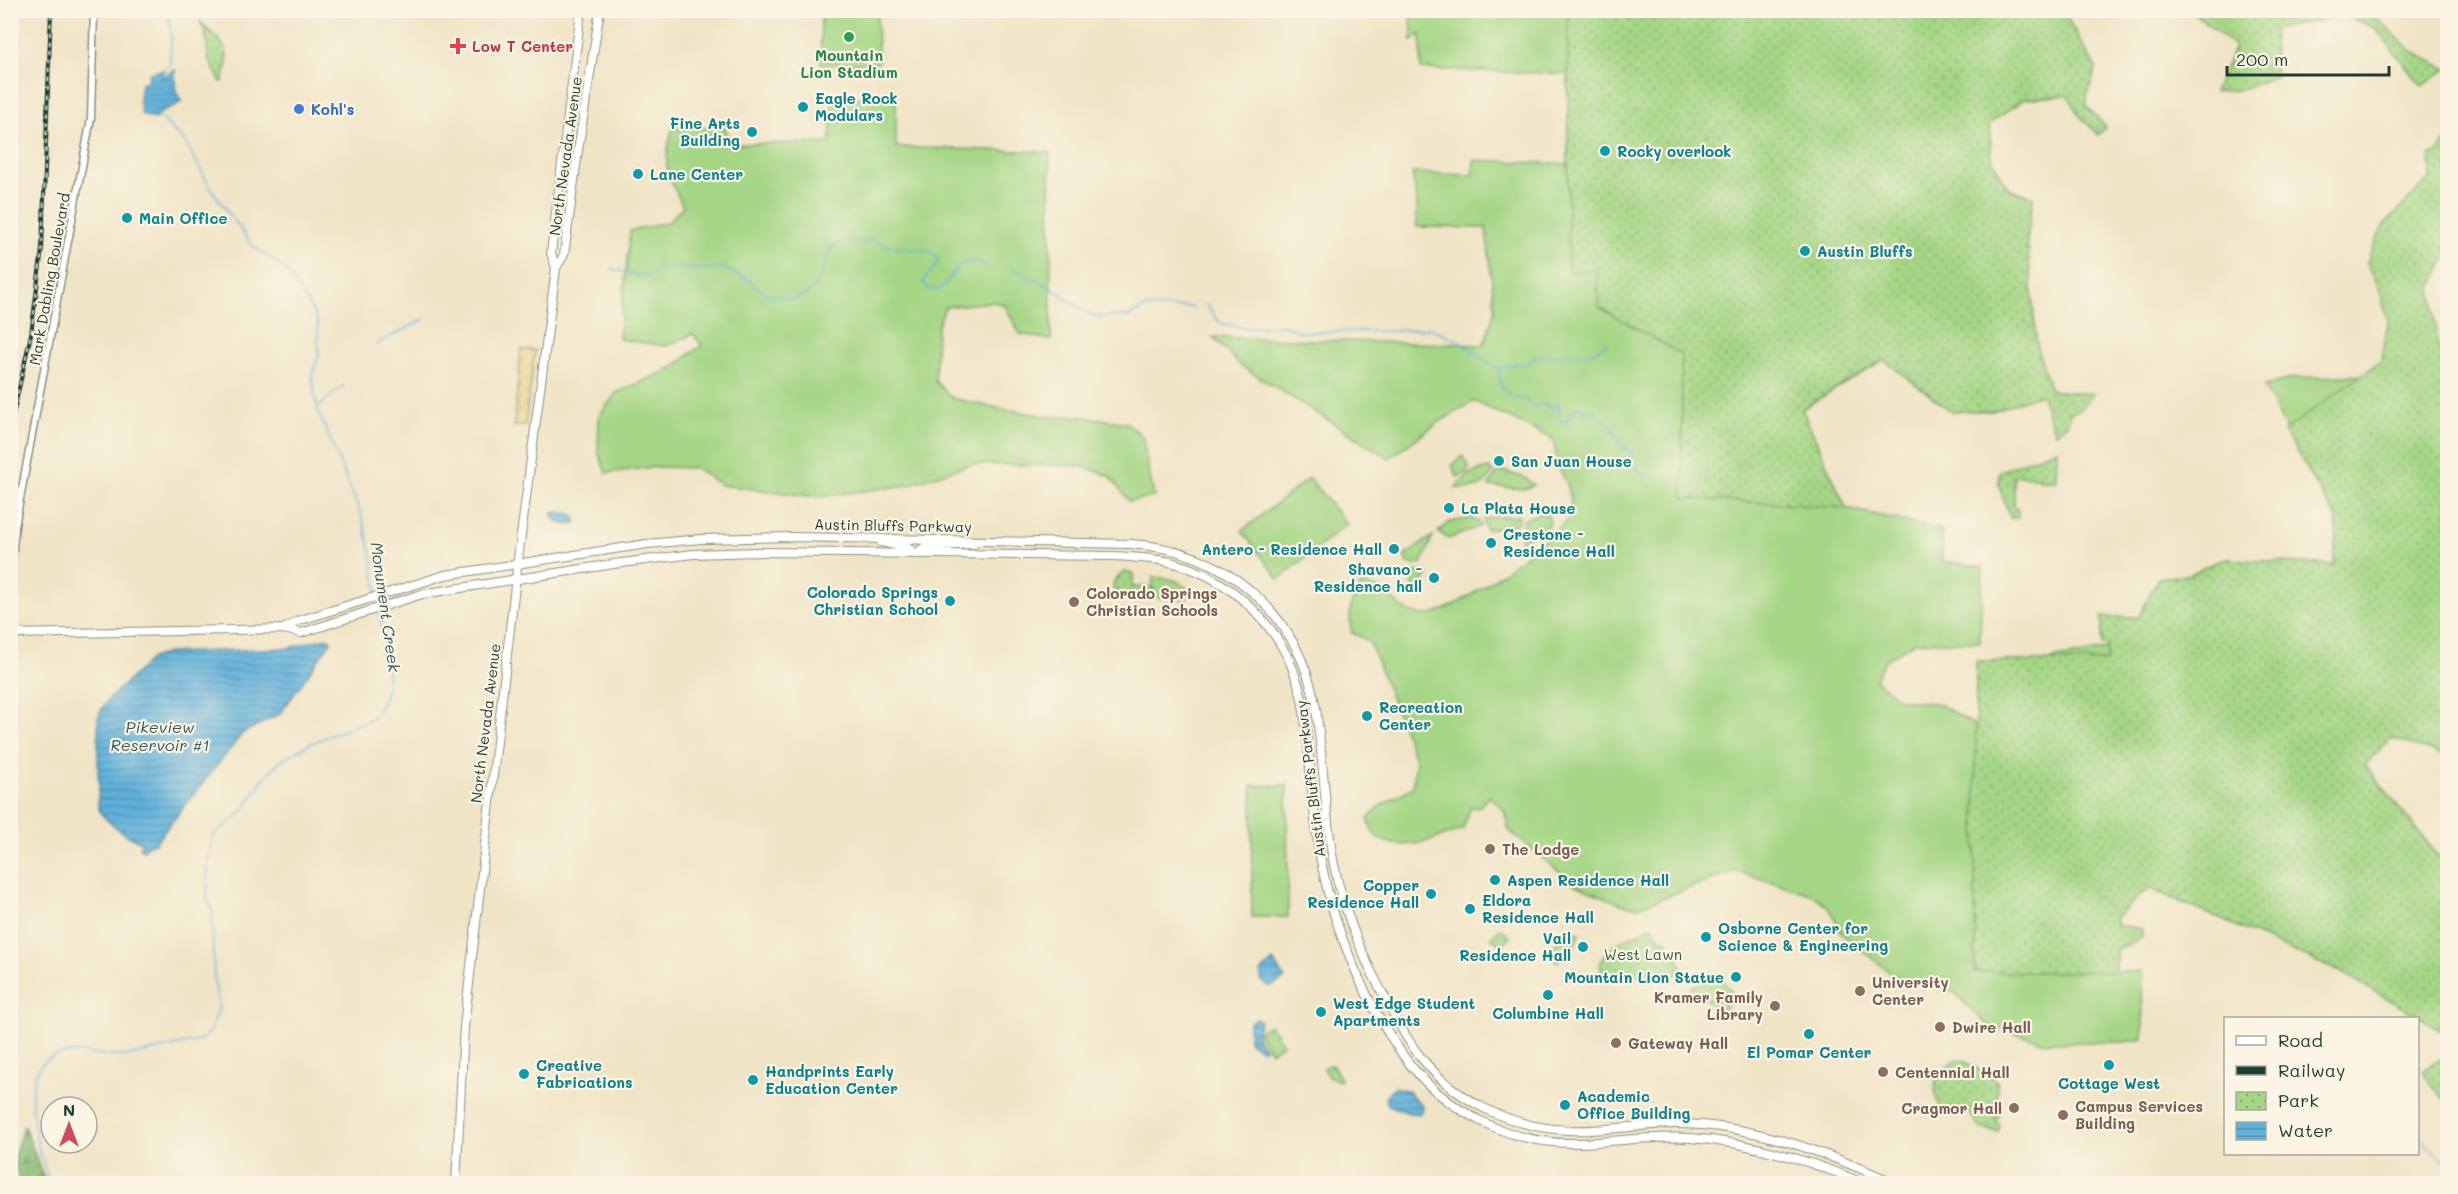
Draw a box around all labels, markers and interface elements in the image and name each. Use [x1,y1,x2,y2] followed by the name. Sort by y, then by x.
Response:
[842,30,856,44] marker: Mountain Lion Stadium
[472,36,573,56] place label: Low T Center
[449,37,467,55] marker: Low T Center
[2227,39,2389,77] scale bar
[800,45,898,82] place label: Mountain Lion Stadium
[2236,47,2288,71] text: 200 m
[544,75,586,237] street label: North Nevada Avenue
[815,88,898,125] place label: Eagle Rock Modulars
[311,99,354,119] place label: Kohl's
[796,100,810,114] marker: Eagle Rock Modulars
[292,102,306,116] marker: Kohl's
[670,113,740,150] place label: Fine Arts Building
[745,125,759,139] marker: Fine Arts Building
[1617,141,1731,161] place label: Rocky overlook
[1598,144,1612,158] marker: Rocky overlook
[650,164,743,184] place label: Lane Center
[631,167,645,181] marker: Lane Center
[24,191,74,367] street label: Mark Dabling Boulevard
[139,208,227,228] place label: Main Office
[120,211,134,225] marker: Main Office
[1817,241,1913,261] place label: Austin Bluffs
[1798,244,1812,258] marker: Austin Bluffs
[1511,451,1632,471] place label: San Juan House
[1492,454,1506,468] marker: San Juan House
[1461,498,1575,518] place label: La Plata House
[1442,501,1456,515] marker: La Plata House
[814,514,972,536] street label: Austin Bluffs Parkway
[1503,524,1615,561] place label: Crestone - Residence Hall
[1484,536,1498,550] marker: Crestone - Residence Hall
[1202,539,1382,559] place label: Antero - Residence Hall
[366,541,406,674] water label: Monument Creek
[1387,542,1401,556] marker: Antero - Residence Hall
[1314,559,1422,596] place label: Shavano - Residence hall
[1427,571,1441,585] marker: Shavano - Residence hall
[807,582,938,619] place label: Colorado Springs Christian School
[1086,583,1218,620] place label: Colorado Springs Christian Schools
[943,594,957,608] marker: Colorado Springs Christian School
[1067,595,1081,609] marker: Colorado Springs Christian Schools
[465,642,505,804] street label: North Nevada Avenue
[1379,697,1463,734] place label: Recreation Center
[1290,699,1330,859] street label: Austin Bluffs Parkway
[1360,709,1374,723] marker: Recreation Center
[111,716,209,755] water label: Pikeview Reservoir #1
[1502,839,1579,859] place label: The Lodge
[1483,842,1497,856] marker: The Lodge
[1507,870,1669,890] place label: Aspen Residence Hall
[1488,873,1502,887] marker: Aspen Residence Hall
[1307,875,1419,912] place label: Copper Residence Hall
[1424,887,1438,901] marker: Copper Residence Hall
[1482,890,1594,927] place label: Eldora Residence Hall
[1463,902,1477,916] marker: Eldora Residence Hall
[1718,918,1888,955] place label: Osborne Center for Science & Engineering
[1459,928,1571,965] place label: Vail Residence Hall
[1699,930,1713,944] marker: Osborne Center for Science & Engineering
[1576,940,1590,954] marker: Vail Residence Hall
[1604,944,1682,964] park label: West Lawn
[1564,967,1724,987] place label: Mountain Lion Statue
[1729,970,1743,984] marker: Mountain Lion Statue
[1872,972,1949,1009] place label: University Center
[1853,984,1867,998] marker: University Center
[1654,987,1763,1024] place label: Kramer Family Library
[1541,988,1555,1002] marker: Columbine Hall
[1333,993,1475,1030] place label: West Edge Student Apartments
[1768,999,1782,1013] marker: Kramer Family Library
[1492,1003,1604,1023] place label: Columbine Hall
[1314,1005,1328,1019] marker: West Edge Student Apartments
[1952,1017,2031,1037] place label: Dwire Hall
[2224,1017,2419,1155] legend
[1933,1020,1947,1034] marker: Dwire Hall
[1802,1027,1816,1041] marker: El Pomar Center
[2278,1028,2323,1052] text: Road
[1628,1033,1728,1053] place label: Gateway Hall
[1609,1036,1623,1050] marker: Gateway Hall
[1747,1042,1872,1062] place label: El Pomar Center
[536,1055,632,1092] place label: Creative Fabrications
[2102,1058,2116,1072] marker: Cottage West
[2278,1058,2345,1082] text: Railway
[765,1061,898,1098] place label: Handprints Early Education Center
[1895,1062,2010,1082] place label: Centennial Hall
[1876,1065,1890,1079] marker: Centennial Hall
[517,1067,531,1081] marker: Creative Fabrications
[746,1073,760,1087] marker: Handprints Early Education Center
[2058,1073,2160,1093] place label: Cottage West
[1577,1086,1690,1123] place label: Academic Office Building
[2278,1088,2319,1112] text: Park
[39,1095,99,1155] north arrow
[2075,1096,2203,1133] place label: Campus Services Building
[1558,1098,1572,1112] marker: Academic Office Building
[1901,1098,2002,1118] place label: Cragmor Hall
[63,1099,75,1120] text: N
[2007,1101,2021,1115] marker: Cragmor Hall
[2056,1108,2070,1122] marker: Campus Services Building
[2278,1118,2333,1142] text: Water

